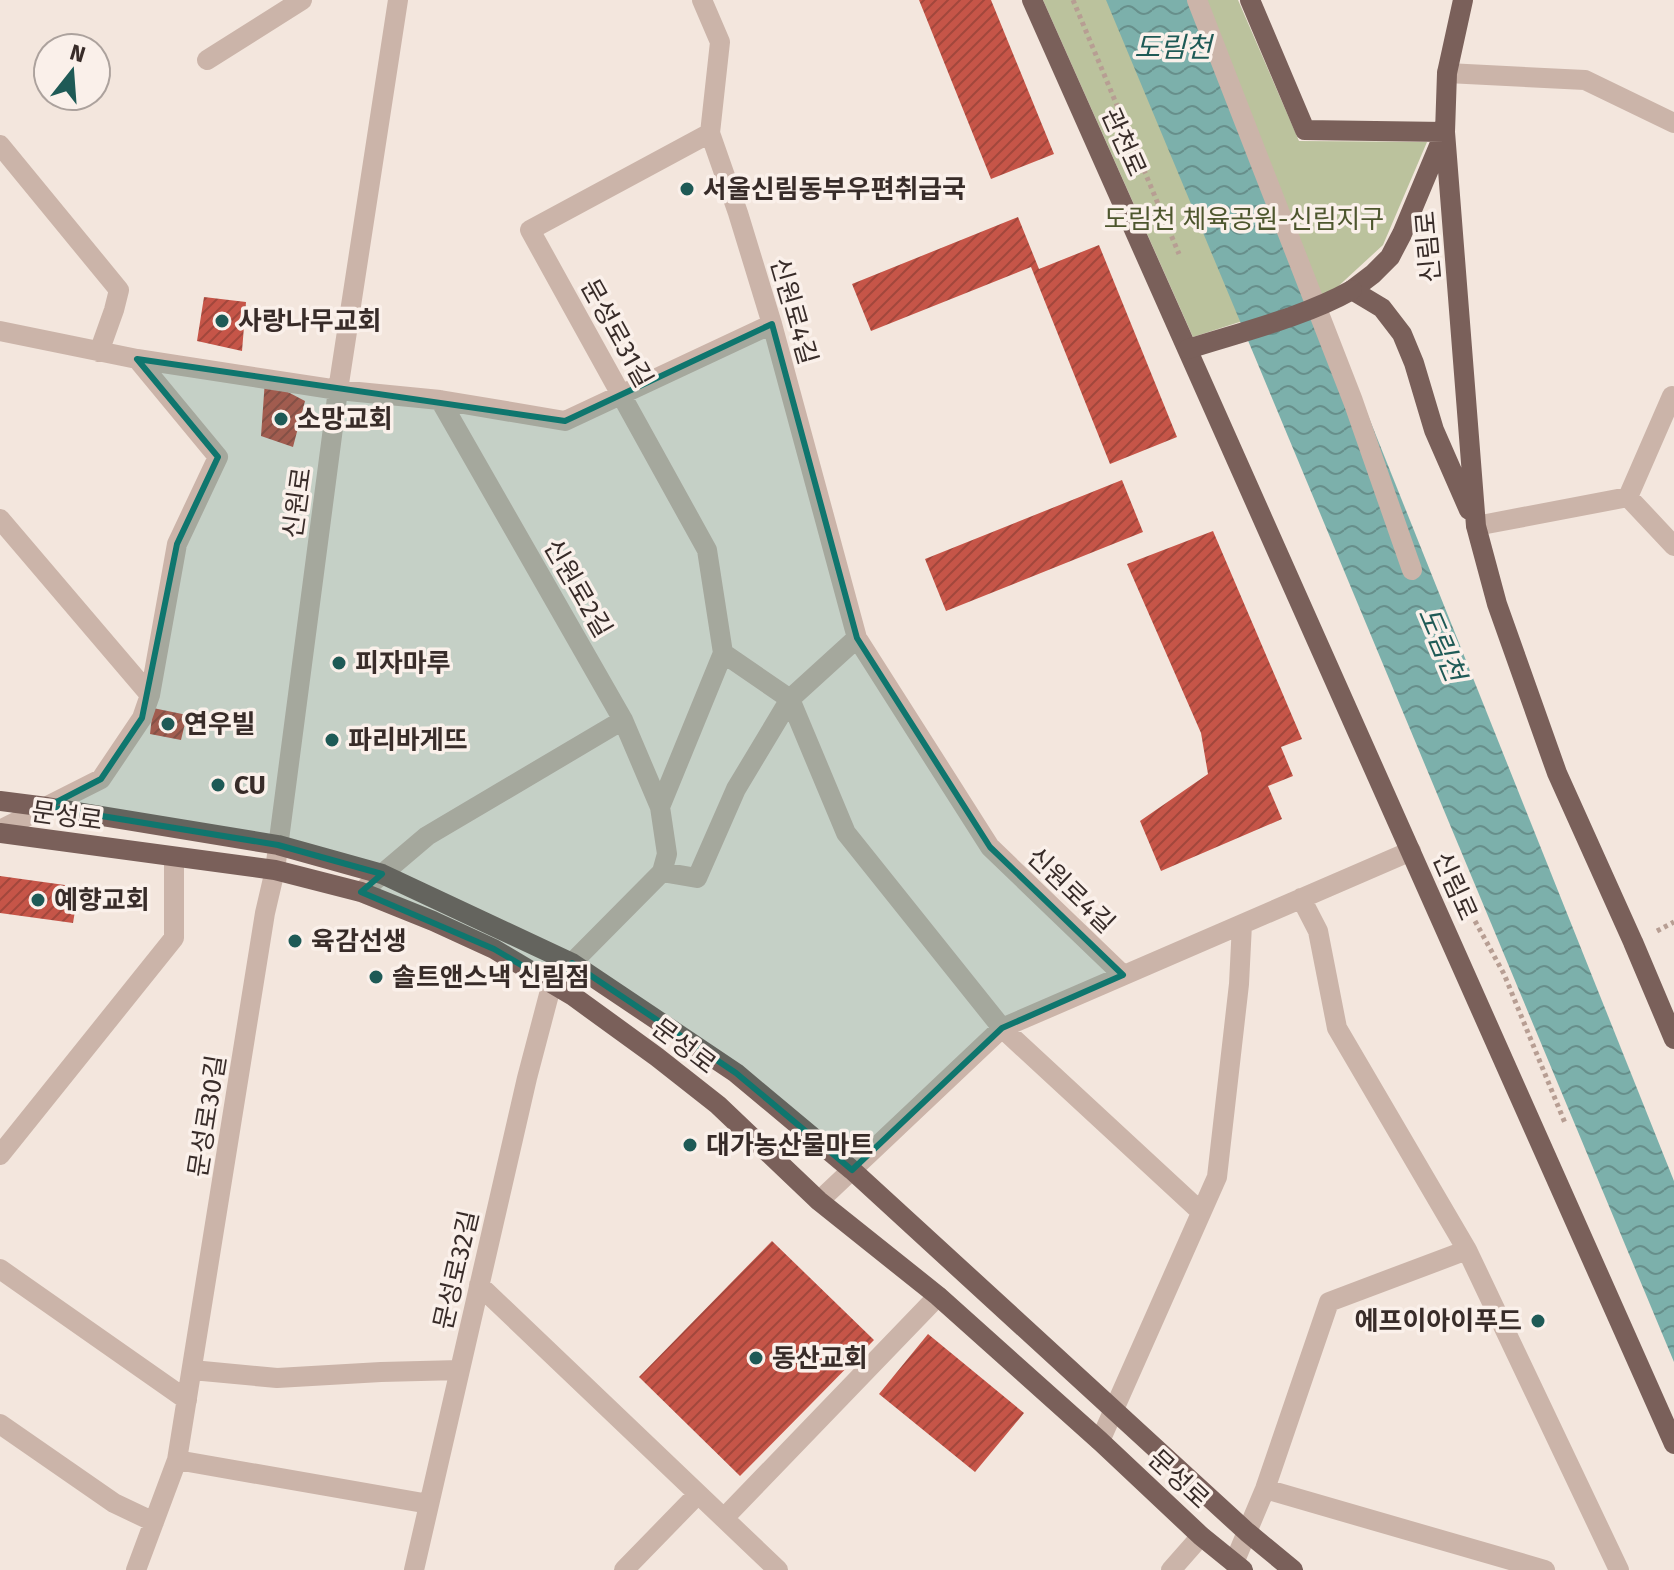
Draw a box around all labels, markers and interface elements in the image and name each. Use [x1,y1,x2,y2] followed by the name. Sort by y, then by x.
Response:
[1134,31,1215,64] water label: 도림천
[32,32,112,112] north arrow
[67,38,89,68] text: N
[1095,103,1152,181] street label: 관천로
[703,174,966,205] place label: 서울신림동부우편취급국
[678,180,696,198] marker: 서울신림동부우편취급국
[1104,204,1384,235] park label: 도림천 체육공원-신림지구
[1410,210,1447,284] street label: 신림로
[764,254,824,368] street label: 신원로4길
[574,274,659,393] street label: 문성로31길
[238,306,382,337] place label: 사랑나무교회
[213,312,231,330] marker: 사랑나무교회
[297,404,393,435] place label: 소망교회
[272,410,290,428] marker: 소망교회
[277,465,318,541] street label: 신원로
[537,533,618,643] street label: 신원로2길
[1411,602,1473,689] water label: 도림천
[355,648,451,679] place label: 피자마루
[330,654,348,672] marker: 피자마루
[184,709,256,740] place label: 연우빌
[159,715,177,733] marker: 연우빌
[348,725,468,756] place label: 파리바게뜨
[323,731,341,749] marker: 파리바게뜨
[234,770,266,801] place label: CU
[209,776,227,794] marker: CU
[29,796,105,837] street label: 문성로
[1020,841,1121,940] street label: 신원로4길
[1426,847,1483,925] street label: 신림로
[54,885,150,916] place label: 예향교회
[29,891,47,909] marker: 예향교회
[311,926,407,957] place label: 육감선생
[286,932,304,950] marker: 육감선생
[392,962,590,993] place label: 솔트앤스낵 신림점
[367,968,385,986] marker: 솔트앤스낵 신림점
[646,1012,722,1080] street label: 문성로
[183,1053,232,1179] street label: 문성로30길
[706,1130,873,1161] place label: 대가농산물마트
[681,1136,699,1154] marker: 대가농산물마트
[428,1208,485,1333] street label: 문성로32길
[1355,1306,1522,1337] place label: 에프이아이푸드
[1529,1312,1547,1330] marker: 에프이아이푸드
[772,1343,868,1374] place label: 동산교회
[747,1349,765,1367] marker: 동산교회
[1142,1444,1215,1515] street label: 문성로

